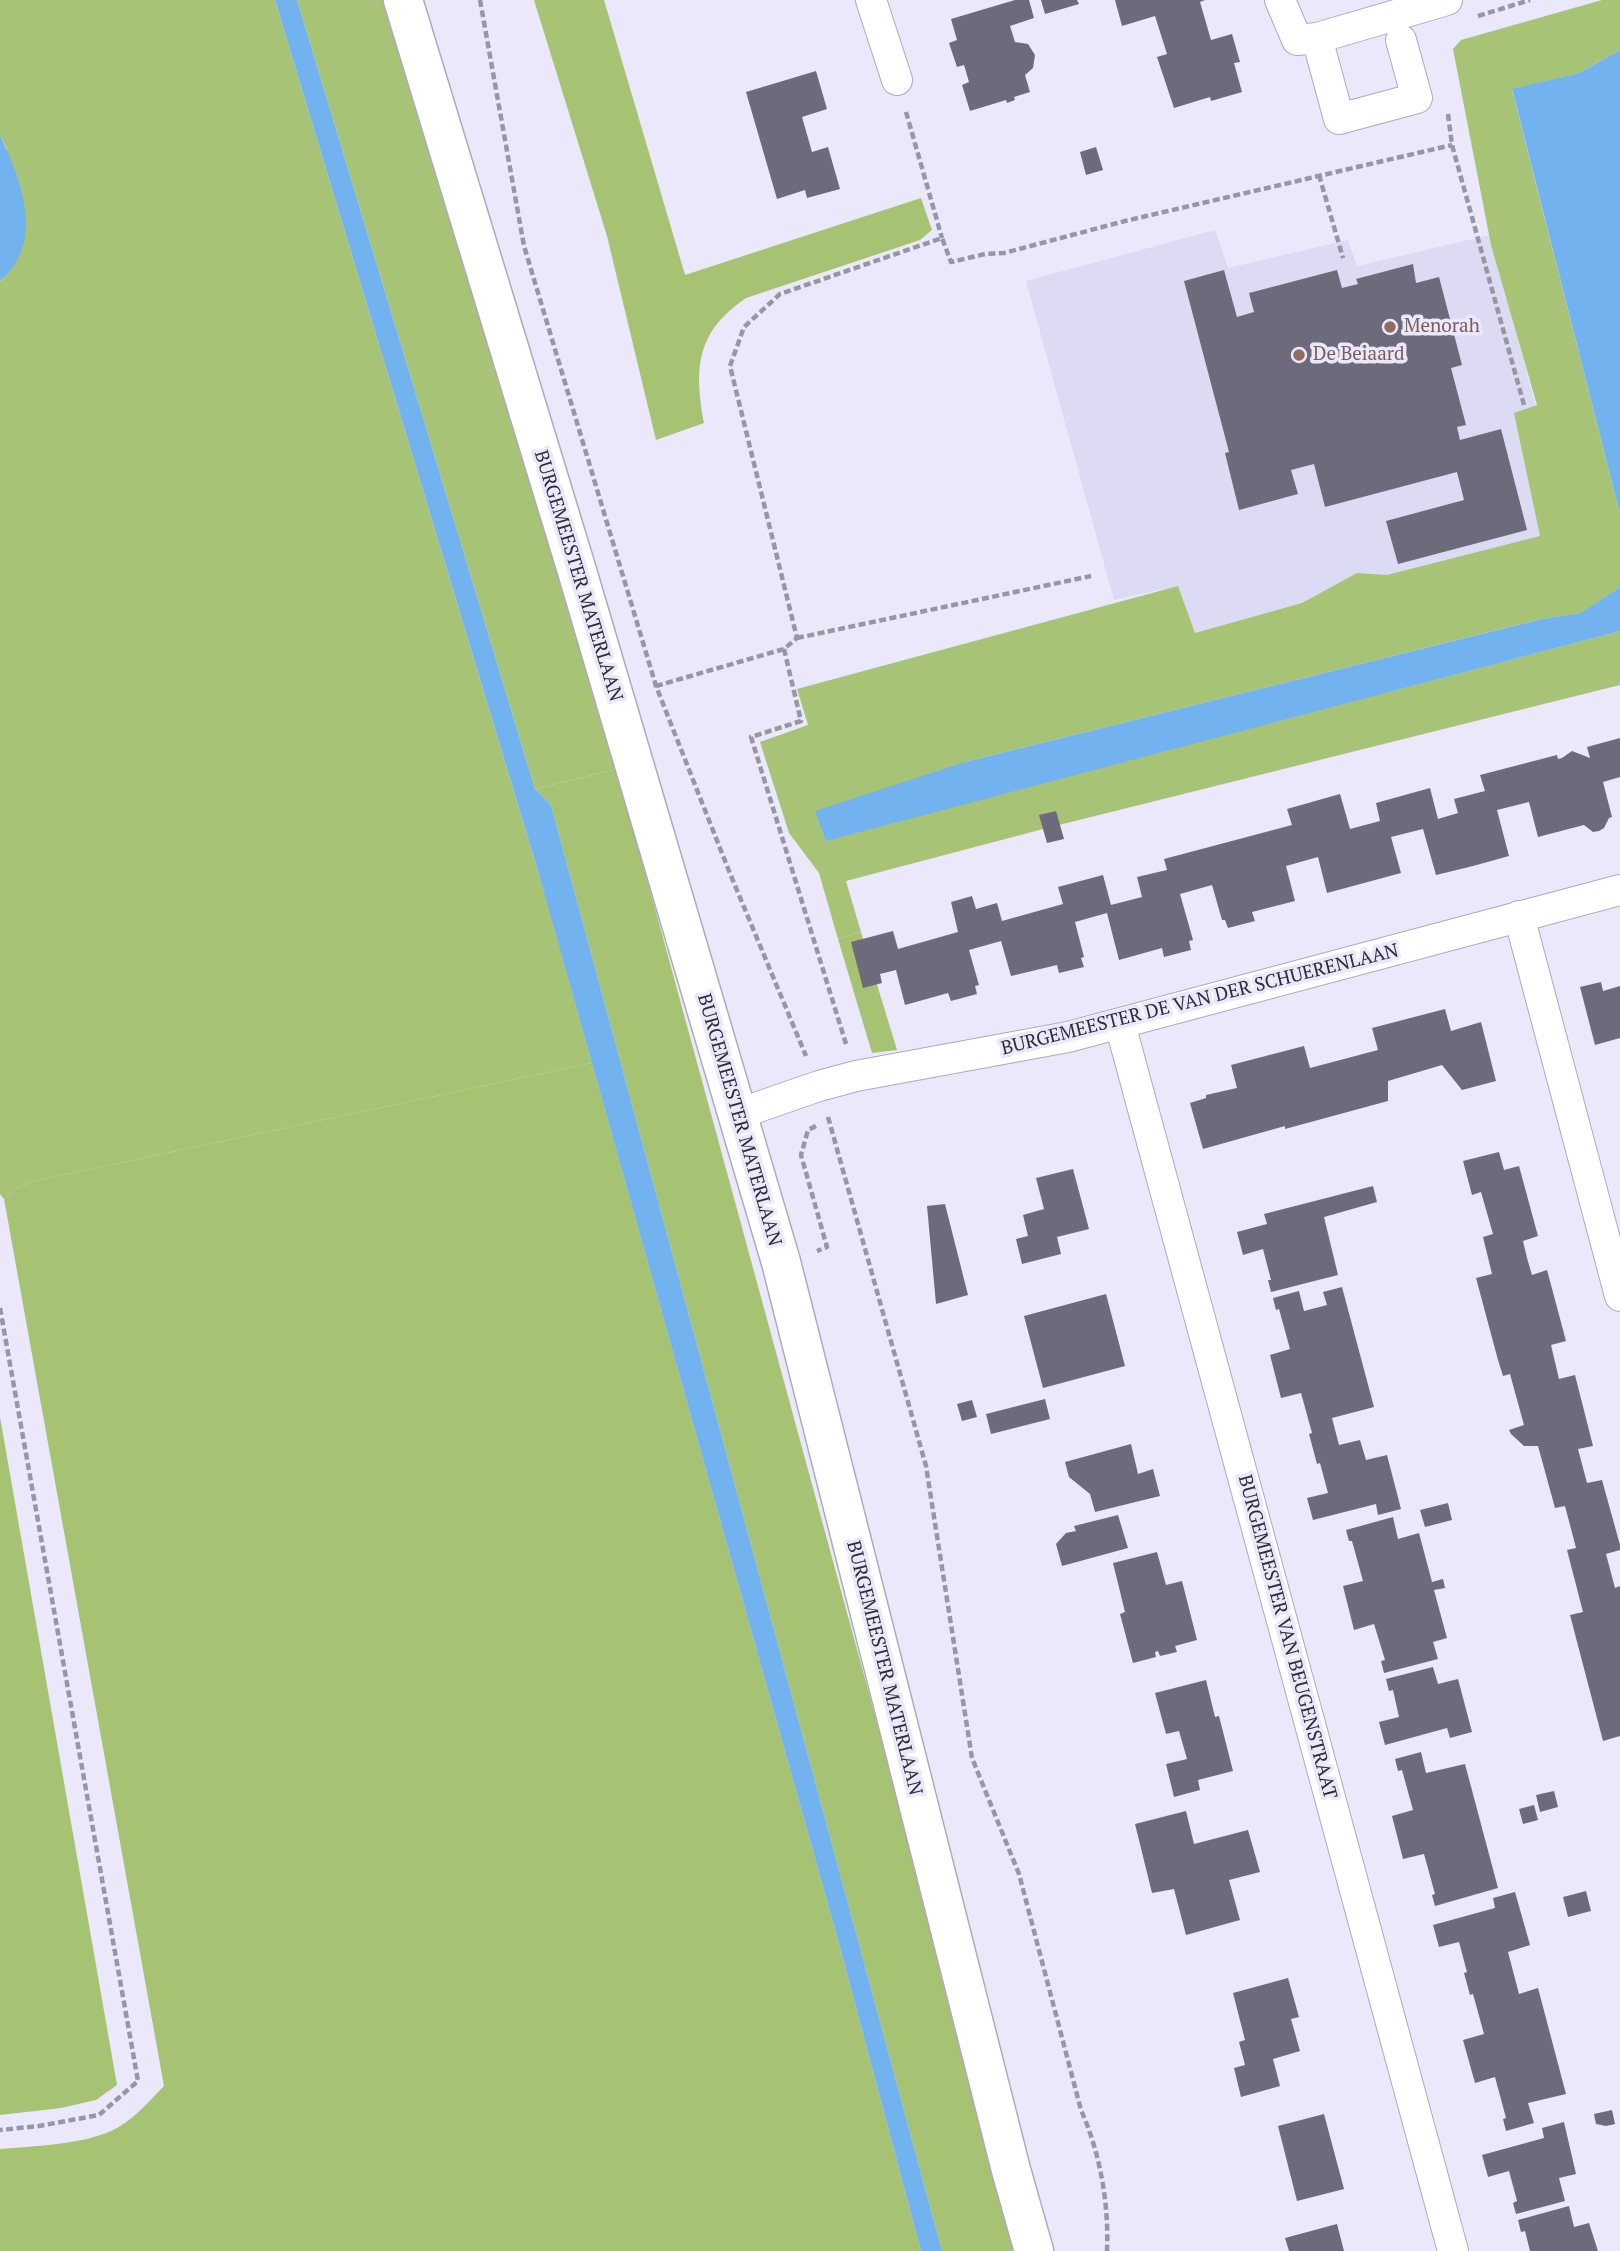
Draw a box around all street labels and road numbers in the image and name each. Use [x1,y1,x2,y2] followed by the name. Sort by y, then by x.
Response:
[529,448,627,704] street label: BURGEMEESTER MATERLAAN
[999,939,1401,1061] street label: BURGEMEESTER DE VAN DER SCHUERENLAAN
[692,991,786,1249] street label: BURGEMEESTER MATERLAAN
[1233,1472,1341,1802] street label: BURGEMEESTER VAN BEUGENSTRAAT
[841,1538,927,1798] street label: BURGEMEESTER MATERLAAN

